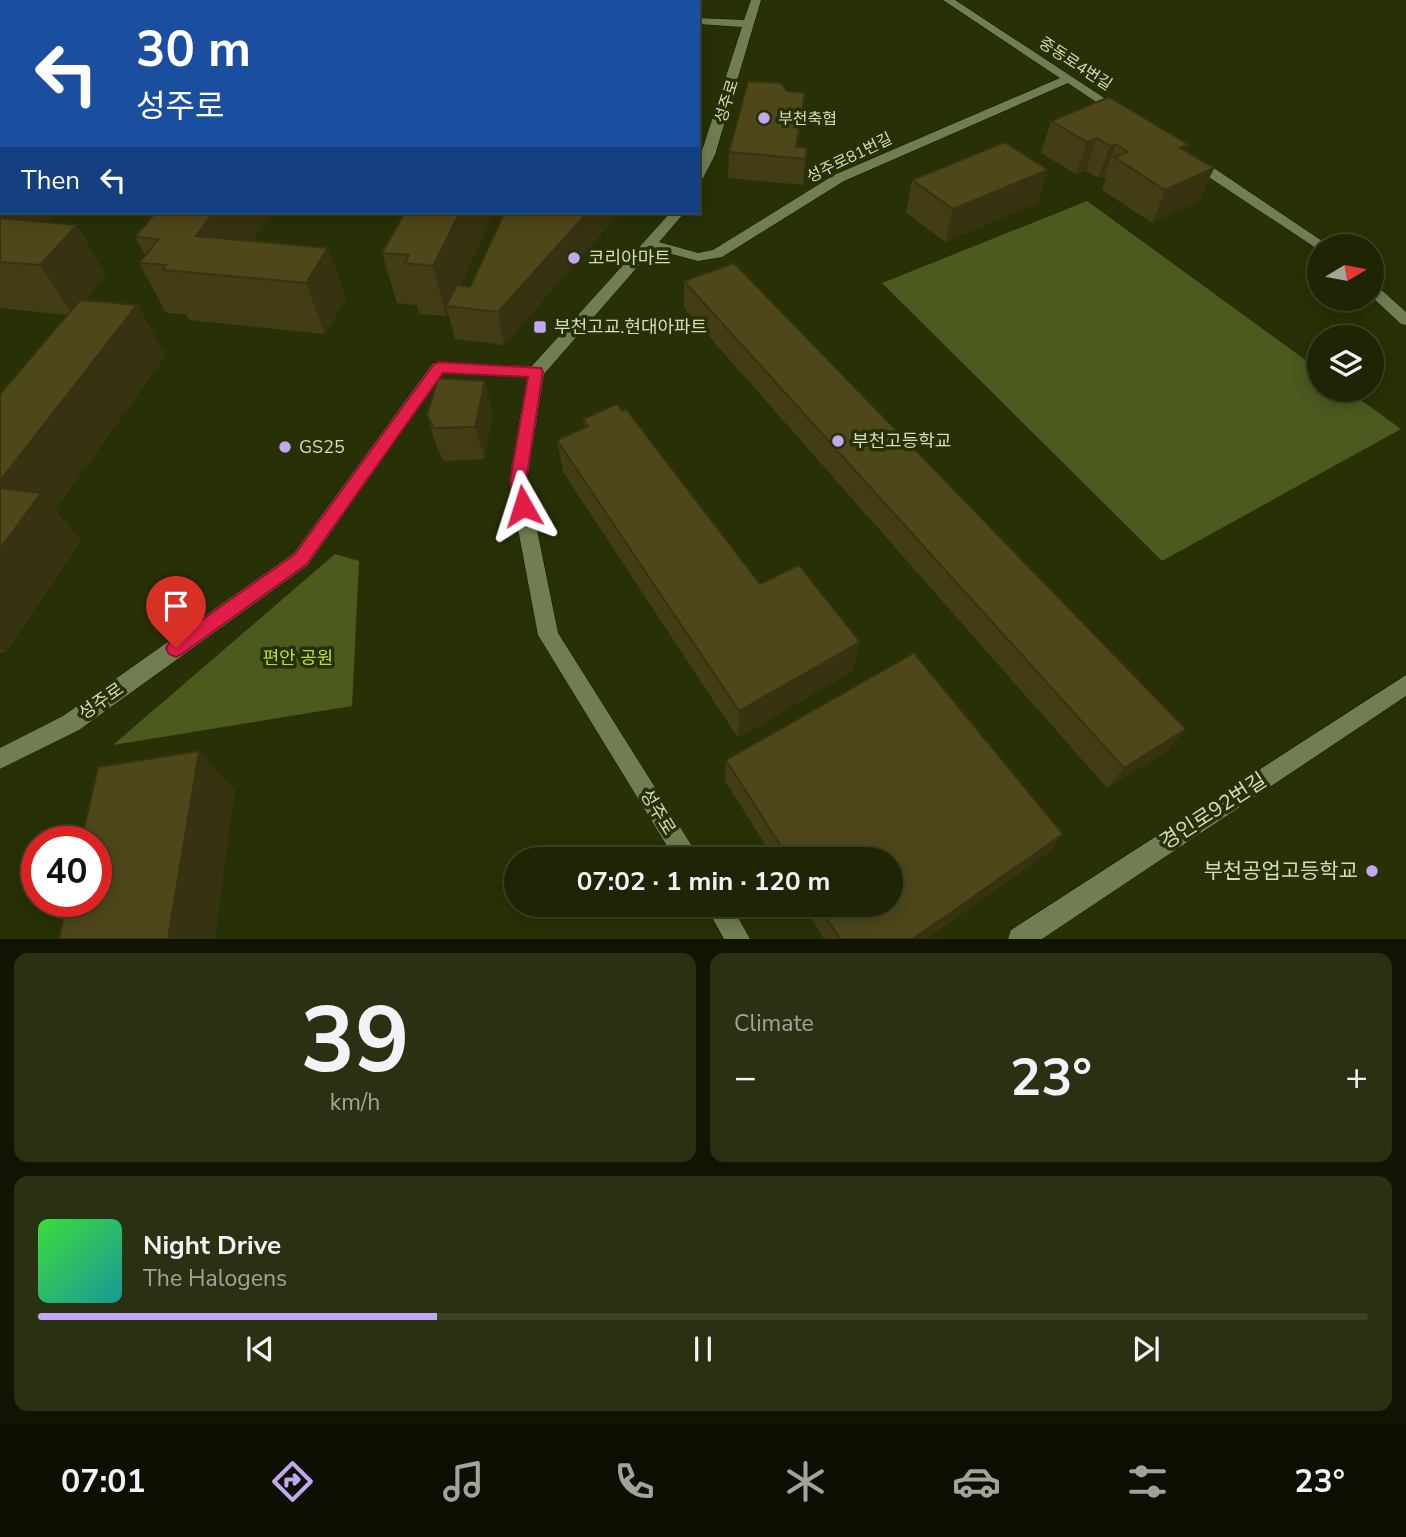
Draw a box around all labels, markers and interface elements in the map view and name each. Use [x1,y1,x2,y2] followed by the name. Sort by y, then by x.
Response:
[136,16,251,83] text: 30 m
[21,28,112,119] icon: left
[1035,32,1116,96] street label: 중동로4번길
[710,77,744,126] street label: 성주로
[136,85,224,128] text: 성주로
[778,108,837,130] place label: 부천축협
[756,110,772,126] marker: 부천축협
[803,128,896,188] street label: 성주로81번길
[94,161,132,199] icon: left
[21,163,80,198] text: Then
[1307,234,1384,312] north arrow
[1307,234,1384,402] map controls
[588,246,671,270] place label: 코리아마트
[566,250,582,266] marker: 코리아마트
[554,315,707,339] place label: 부천고교.현대아파트
[532,319,548,335] marker: 부천고교.현대아파트
[1307,325,1384,402] button: layers
[852,429,951,453] place label: 부천고등학교
[830,433,846,449] marker: 부천고등학교
[299,435,345,459] place label: GS25
[277,439,293,455] marker: GS25
[486,469,560,543] position arrow
[146,576,206,648] pin
[157,587,195,625] icon: arrive
[263,646,333,670] park label: 편안 공원
[74,677,128,725] street label: 성주로
[1154,766,1272,856] street label: 경인로92번길
[635,785,681,839] street label: 성주로
[21,826,112,917] speed limit sign: 40
[1203,857,1358,885] place label: 부천공업고등학교
[1364,863,1380,879] marker: 부천공업고등학교
[577,864,830,899] text: 07:02 · 1 min · 120 m
[300,979,410,1103] text: 39
[734,1008,814,1039] text: Climate
[1010,1042,1092,1113] text: 23°
[734,1052,757,1103] text: −
[1345,1052,1368,1103] text: +
[330,1087,380,1118] text: km/h
[143,1228,281,1263] text: Night Drive
[143,1263,287,1294] text: The Halogens
[241,1330,279,1368] icon: previous
[684,1330,722,1368] icon: pause
[1127,1330,1165,1368] icon: next
[268,1457,317,1506] icon: directions
[439,1457,488,1506] icon: music
[610,1457,659,1506] icon: phone
[781,1457,830,1506] icon: climate
[952,1457,1001,1506] icon: car
[1123,1457,1172,1506] icon: filters
[61,1460,146,1503] text: 07:01
[1294,1460,1345,1503] text: 23°

